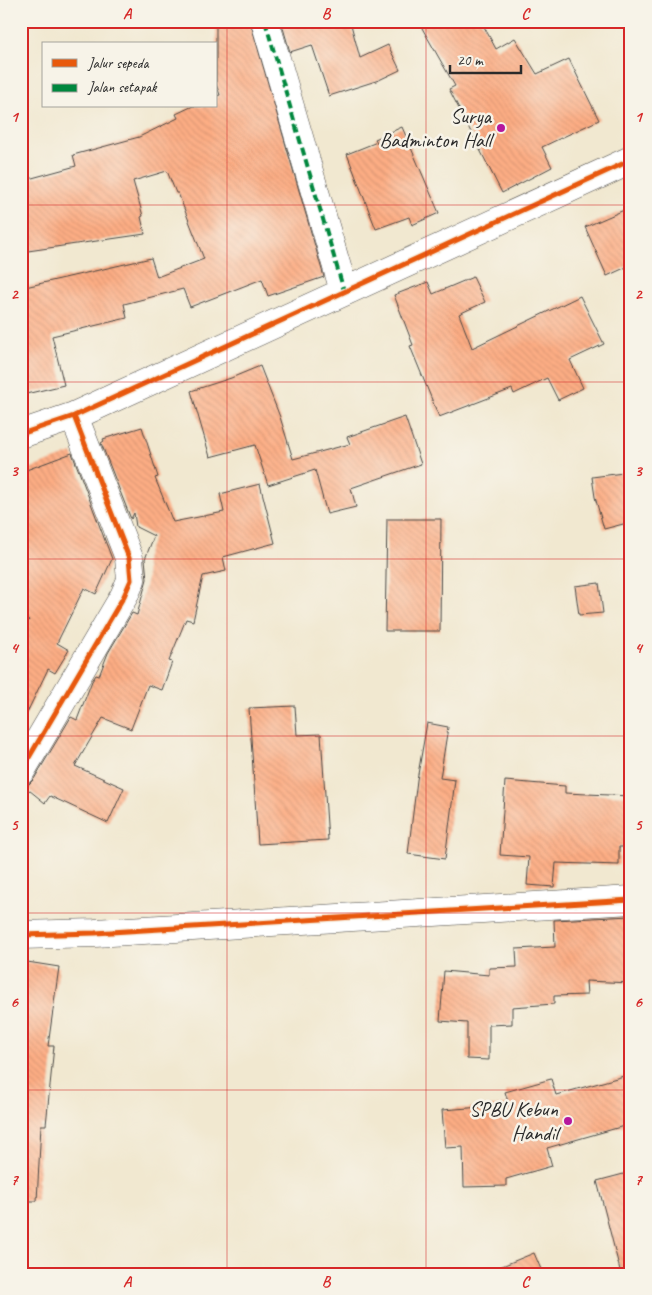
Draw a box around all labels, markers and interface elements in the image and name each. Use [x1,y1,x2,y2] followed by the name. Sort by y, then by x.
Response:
[123,4,133,24] text: A
[322,4,332,24] text: B
[521,4,531,24] text: C
[42,42,218,108] legend
[450,42,521,74] scale bar
[457,51,484,70] text: 20 m
[87,54,150,73] text: Jalur sepeda
[87,78,158,97] text: Jalan setapak
[379,103,494,153] place label: Surya Badminton Hall
[10,107,19,127] text: 1
[634,107,643,127] text: 1
[495,122,507,134] marker: Surya Badminton Hall
[10,284,19,304] text: 2
[634,284,643,304] text: 2
[10,461,19,481] text: 3
[634,461,643,481] text: 3
[10,638,19,658] text: 4
[634,638,643,658] text: 4
[11,815,20,835] text: 5
[635,815,644,835] text: 5
[10,992,19,1012] text: 6
[634,992,643,1012] text: 6
[469,1096,561,1146] place label: SPBU Kebun Handil
[562,1115,574,1127] marker: SPBU Kebun Handil
[10,1170,19,1190] text: 7
[634,1170,643,1190] text: 7
[123,1272,133,1292] text: A
[322,1272,332,1292] text: B
[521,1272,531,1292] text: C

